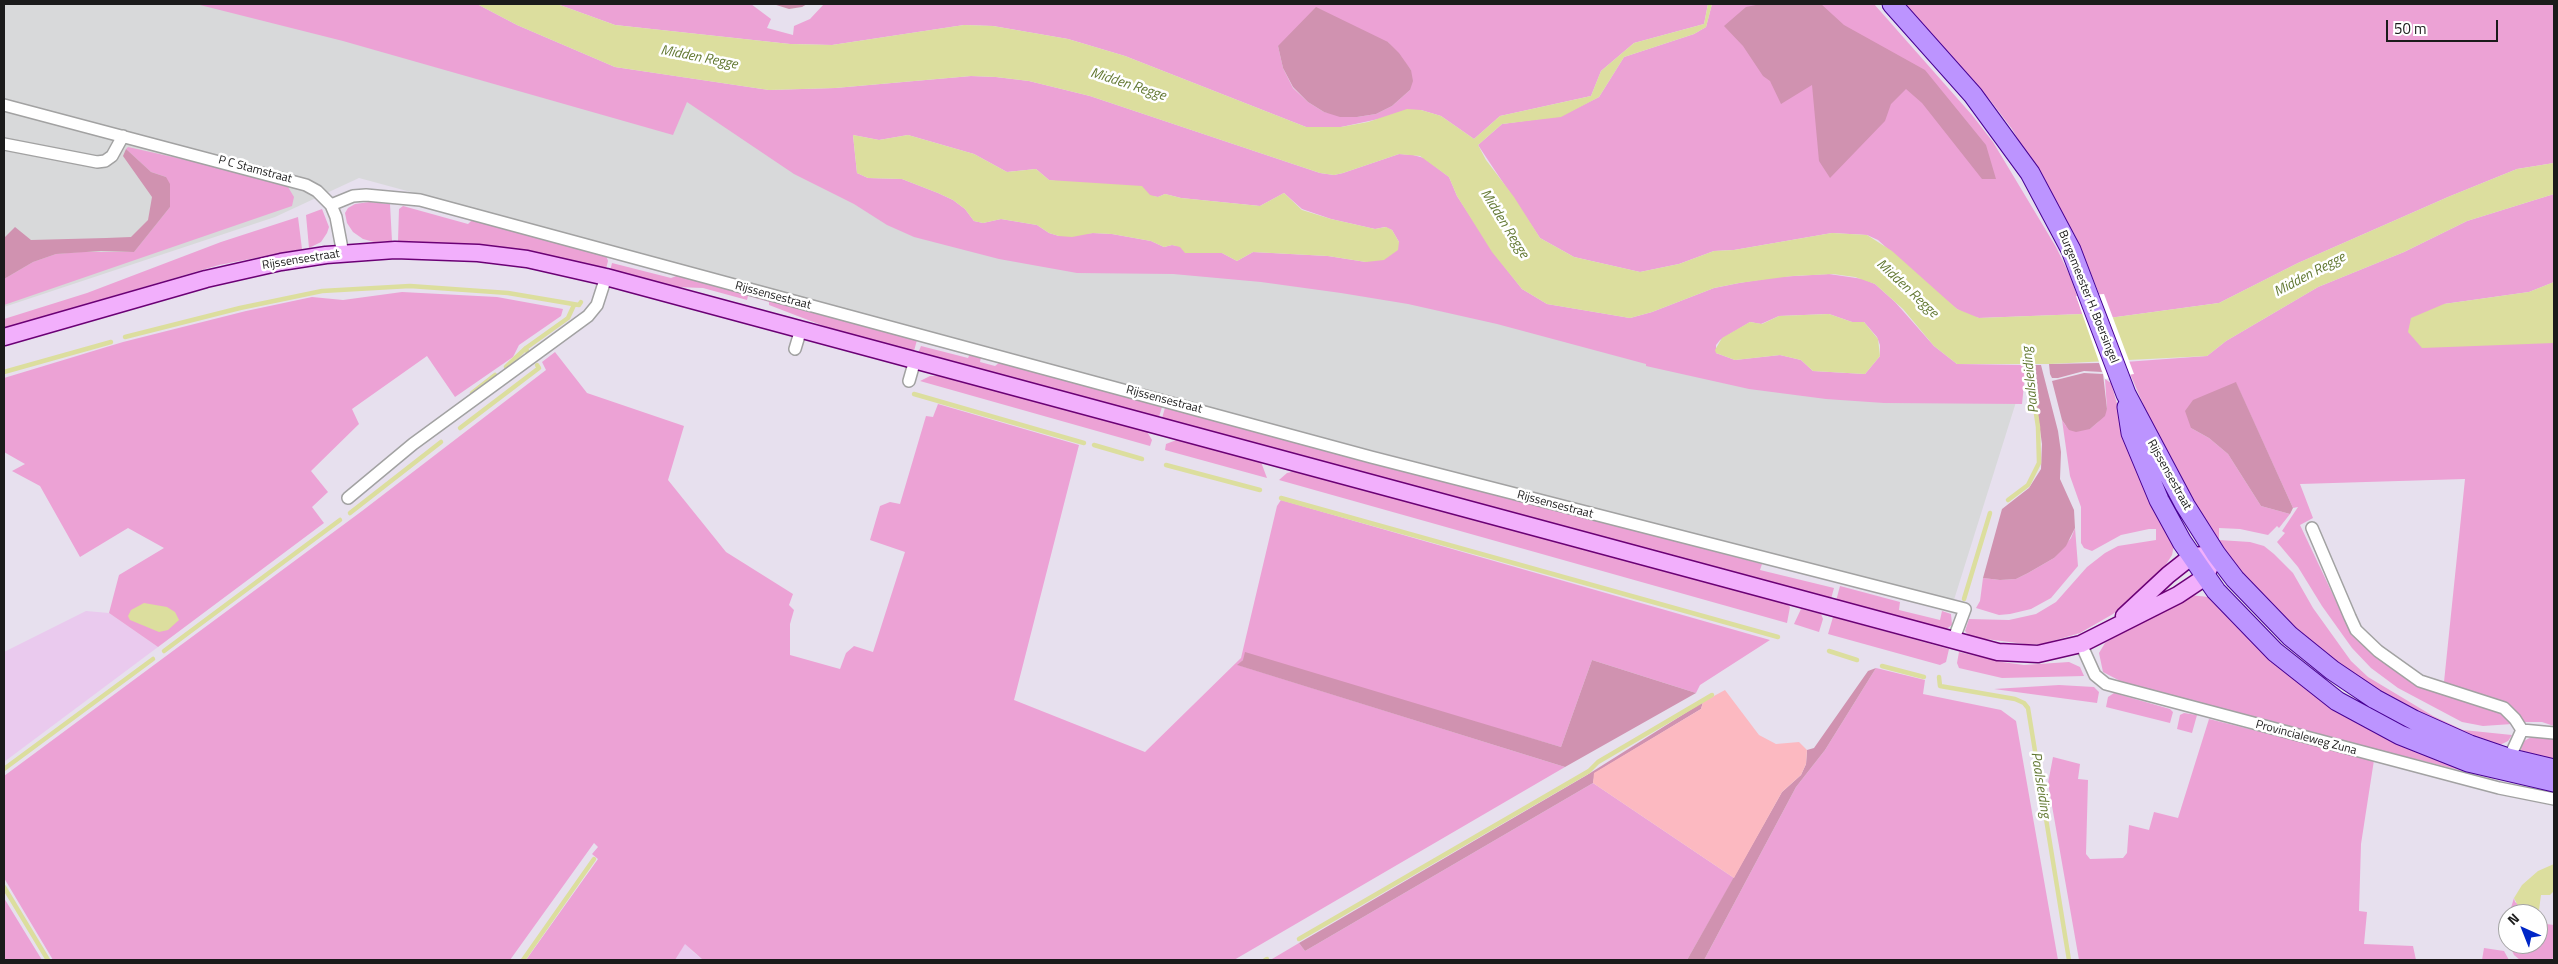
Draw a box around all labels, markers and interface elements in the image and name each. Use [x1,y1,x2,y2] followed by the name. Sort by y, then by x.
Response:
[2388,10,2500,42] scale bar
[2394,17,2427,40] text: 50 m
[659,42,739,74] water label: Midden Regge
[1088,65,1168,105] water label: Midden Regge
[217,153,293,187] street label: P C Stamstraat
[1476,186,1532,262] water label: Midden Regge
[2055,229,2121,365] street label: Burgemeester H. Boersingel
[261,247,341,273] street label: Rijssensestraat
[2272,249,2348,301] water label: Midden Regge
[1873,256,1941,322] water label: Midden Regge
[733,279,813,313] street label: Rijssensestraat
[2019,346,2043,414] water label: Paalsleiding
[1124,383,1204,417] street label: Rijssensestraat
[2144,437,2194,513] street label: Rijssensestraat
[1515,488,1595,522] street label: Rijssensestraat
[2254,718,2358,758] street label: Provincialeweg Zuna
[2027,751,2053,819] water label: Paalsleiding
[2498,904,2548,954] north arrow
[2502,908,2524,929] text: N

